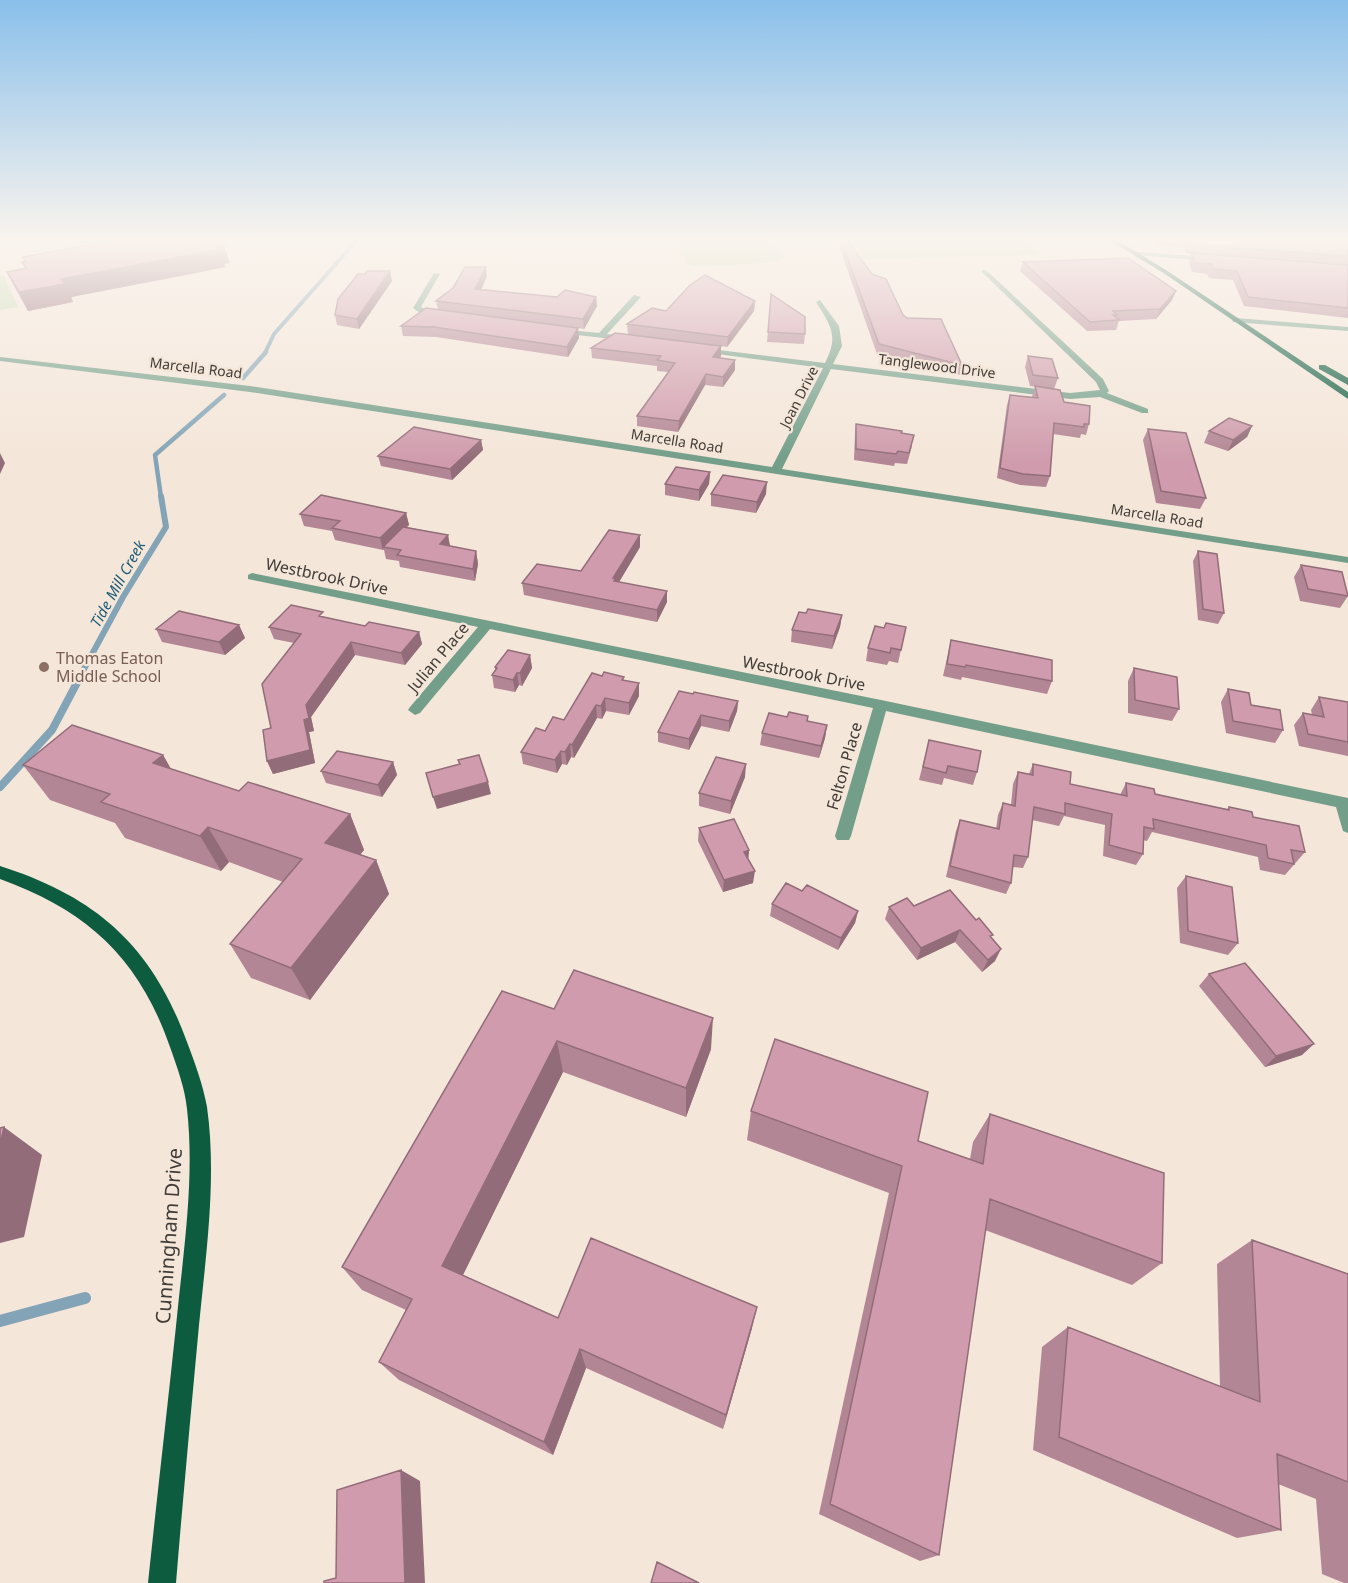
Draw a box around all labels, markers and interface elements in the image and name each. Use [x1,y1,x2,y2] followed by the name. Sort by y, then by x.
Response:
[877,349,997,382] street label: Tanglewood Drive
[149,352,243,383] street label: Marcella Road
[774,362,822,433] street label: Joan Drive
[630,424,725,457] street label: Marcella Road
[1110,499,1205,532] street label: Marcella Road
[85,536,150,631] water label: Tide Mill Creek
[264,552,390,600] street label: Westbrook Drive
[401,617,474,698] street label: Julian Place
[56,647,163,687] place label: Thomas Eaton Middle School
[741,650,867,696] street label: Westbrook Drive
[37,660,51,674] marker: Thomas Eaton Middle School
[821,719,867,813] street label: Felton Place
[149,1147,188,1325] street label: Cunningham Drive

